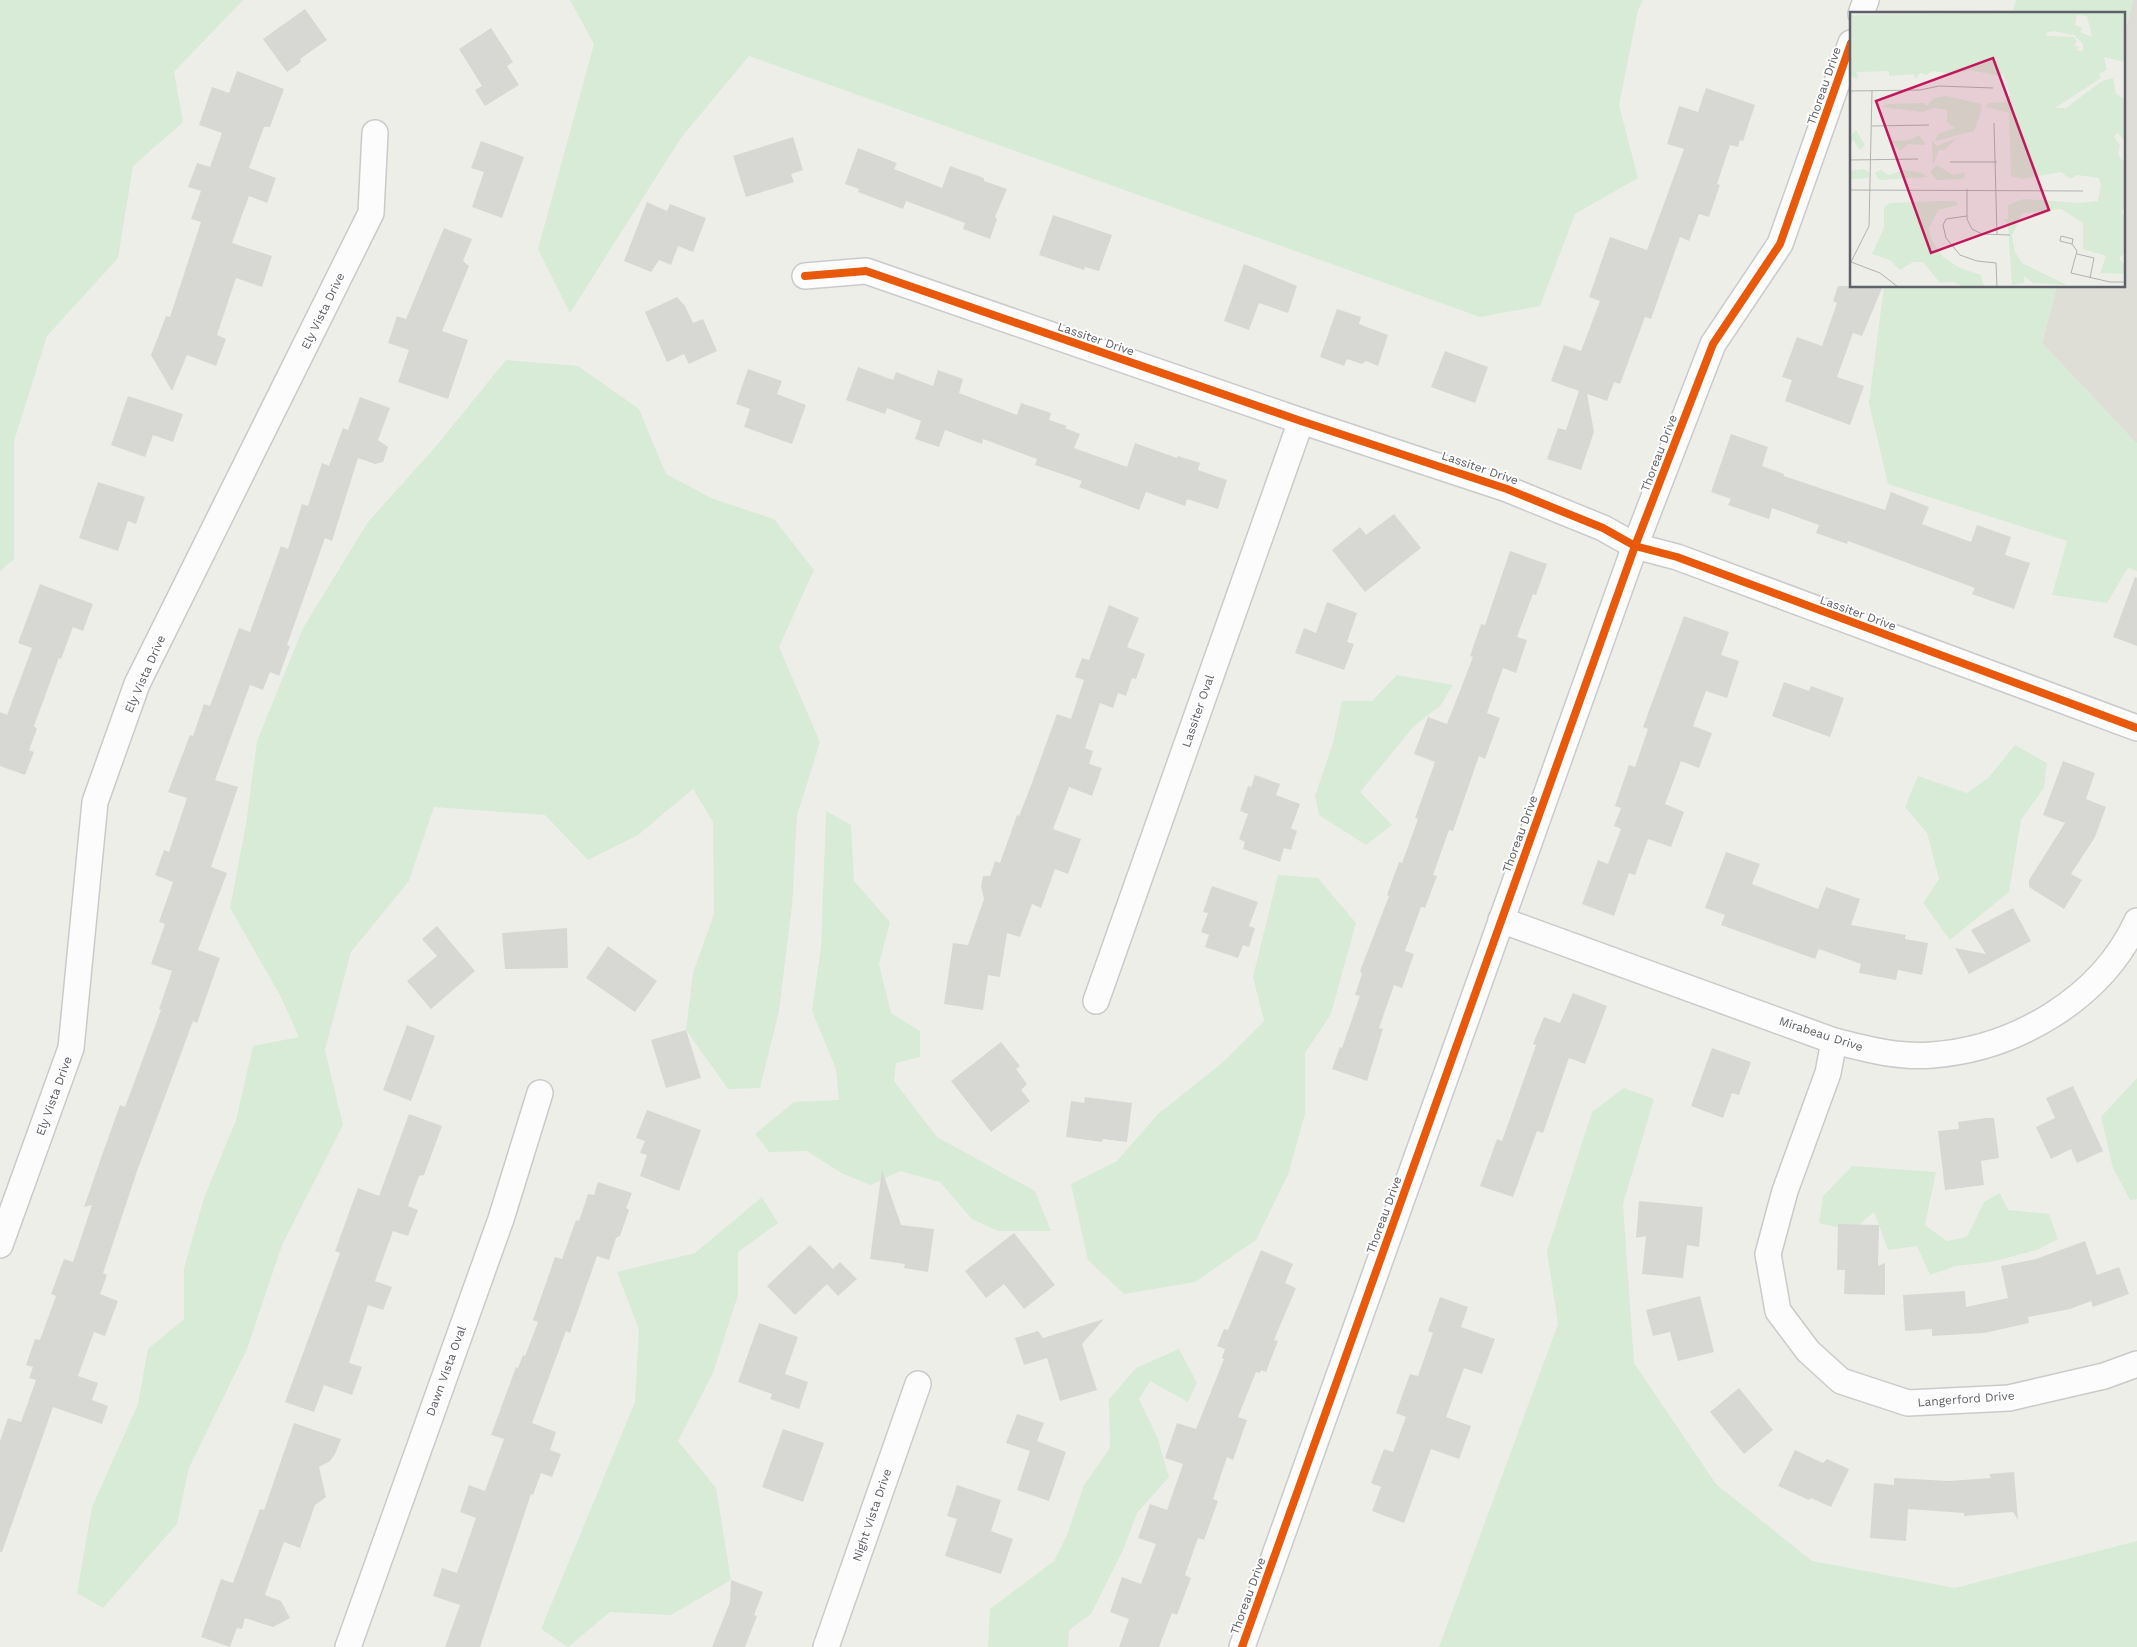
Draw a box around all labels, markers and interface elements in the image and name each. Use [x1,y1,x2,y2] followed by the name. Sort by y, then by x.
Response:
[1850,12,2124,288] inset map
[1804,45,1844,127] street label: Thoreau Drive
[298,270,348,352] street label: Ely Vista Drive
[1056,319,1136,359] street label: Lassiter Drive
[1638,412,1680,494] street label: Thoreau Drive
[1440,448,1520,488] street label: Lassiter Drive
[1818,593,1898,633] street label: Lassiter Drive
[122,633,168,715] street label: Ely Vista Drive
[1179,672,1217,749] street label: Lassiter Oval
[1500,793,1541,875] street label: Thoreau Drive
[1777,1014,1865,1054] street label: Mirabeau Drive
[33,1054,75,1138] street label: Ely Vista Drive
[1364,1174,1405,1256] street label: Thoreau Drive
[423,1324,469,1418] street label: Dawn Vista Oval
[1917,1389,2015,1409] street label: Langerford Drive
[850,1467,894,1563] street label: Night Vista Drive
[1228,1555,1269,1637] street label: Thoreau Drive

